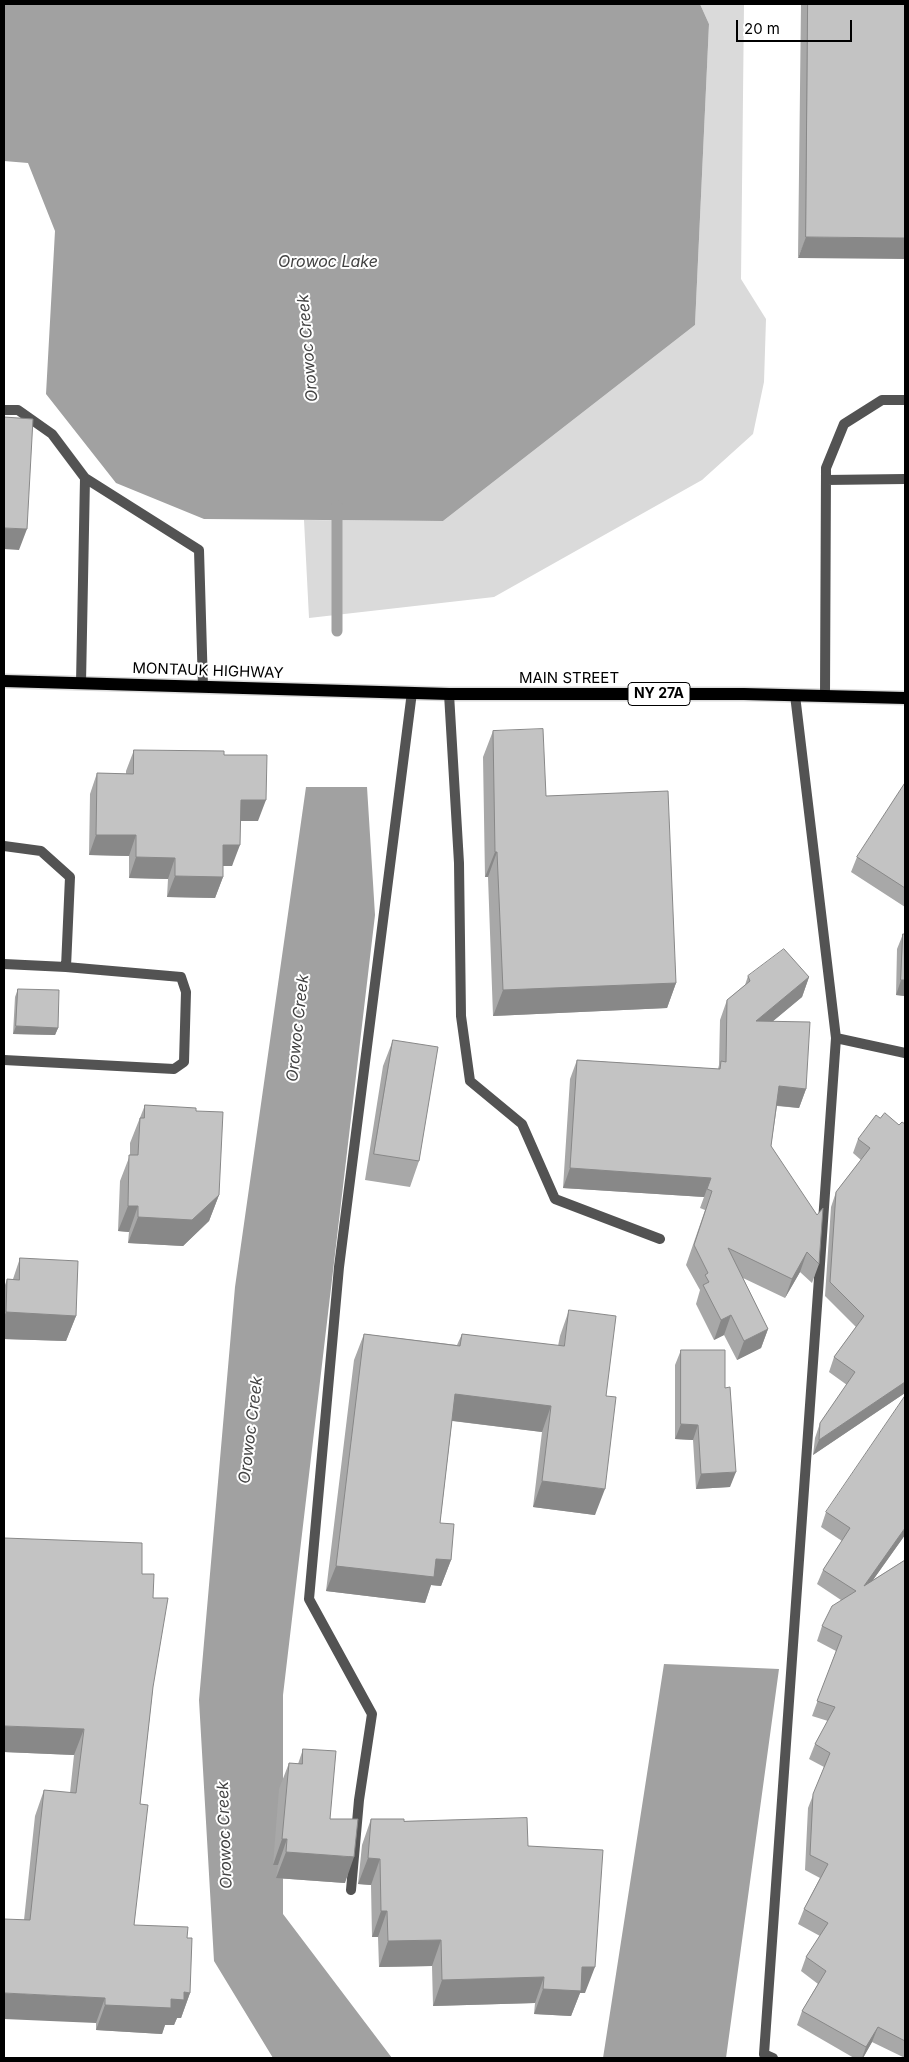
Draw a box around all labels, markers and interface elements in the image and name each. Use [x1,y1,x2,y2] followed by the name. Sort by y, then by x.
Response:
[739,10,855,42] scale bar
[744,19,780,38] text: 20 m
[278,252,378,272] water label: Orowoc Lake
[294,293,322,403] water label: Orowoc Creek
[132,659,284,683] street label: MONTAUK HIGHWAY
[519,669,619,687] street label: MAIN STREET
[628,682,690,706] road number: NY 27A
[283,973,313,1083] water label: Orowoc Creek
[235,1375,267,1485] water label: Orowoc Creek
[214,1781,236,1889] water label: Orowoc Creek

